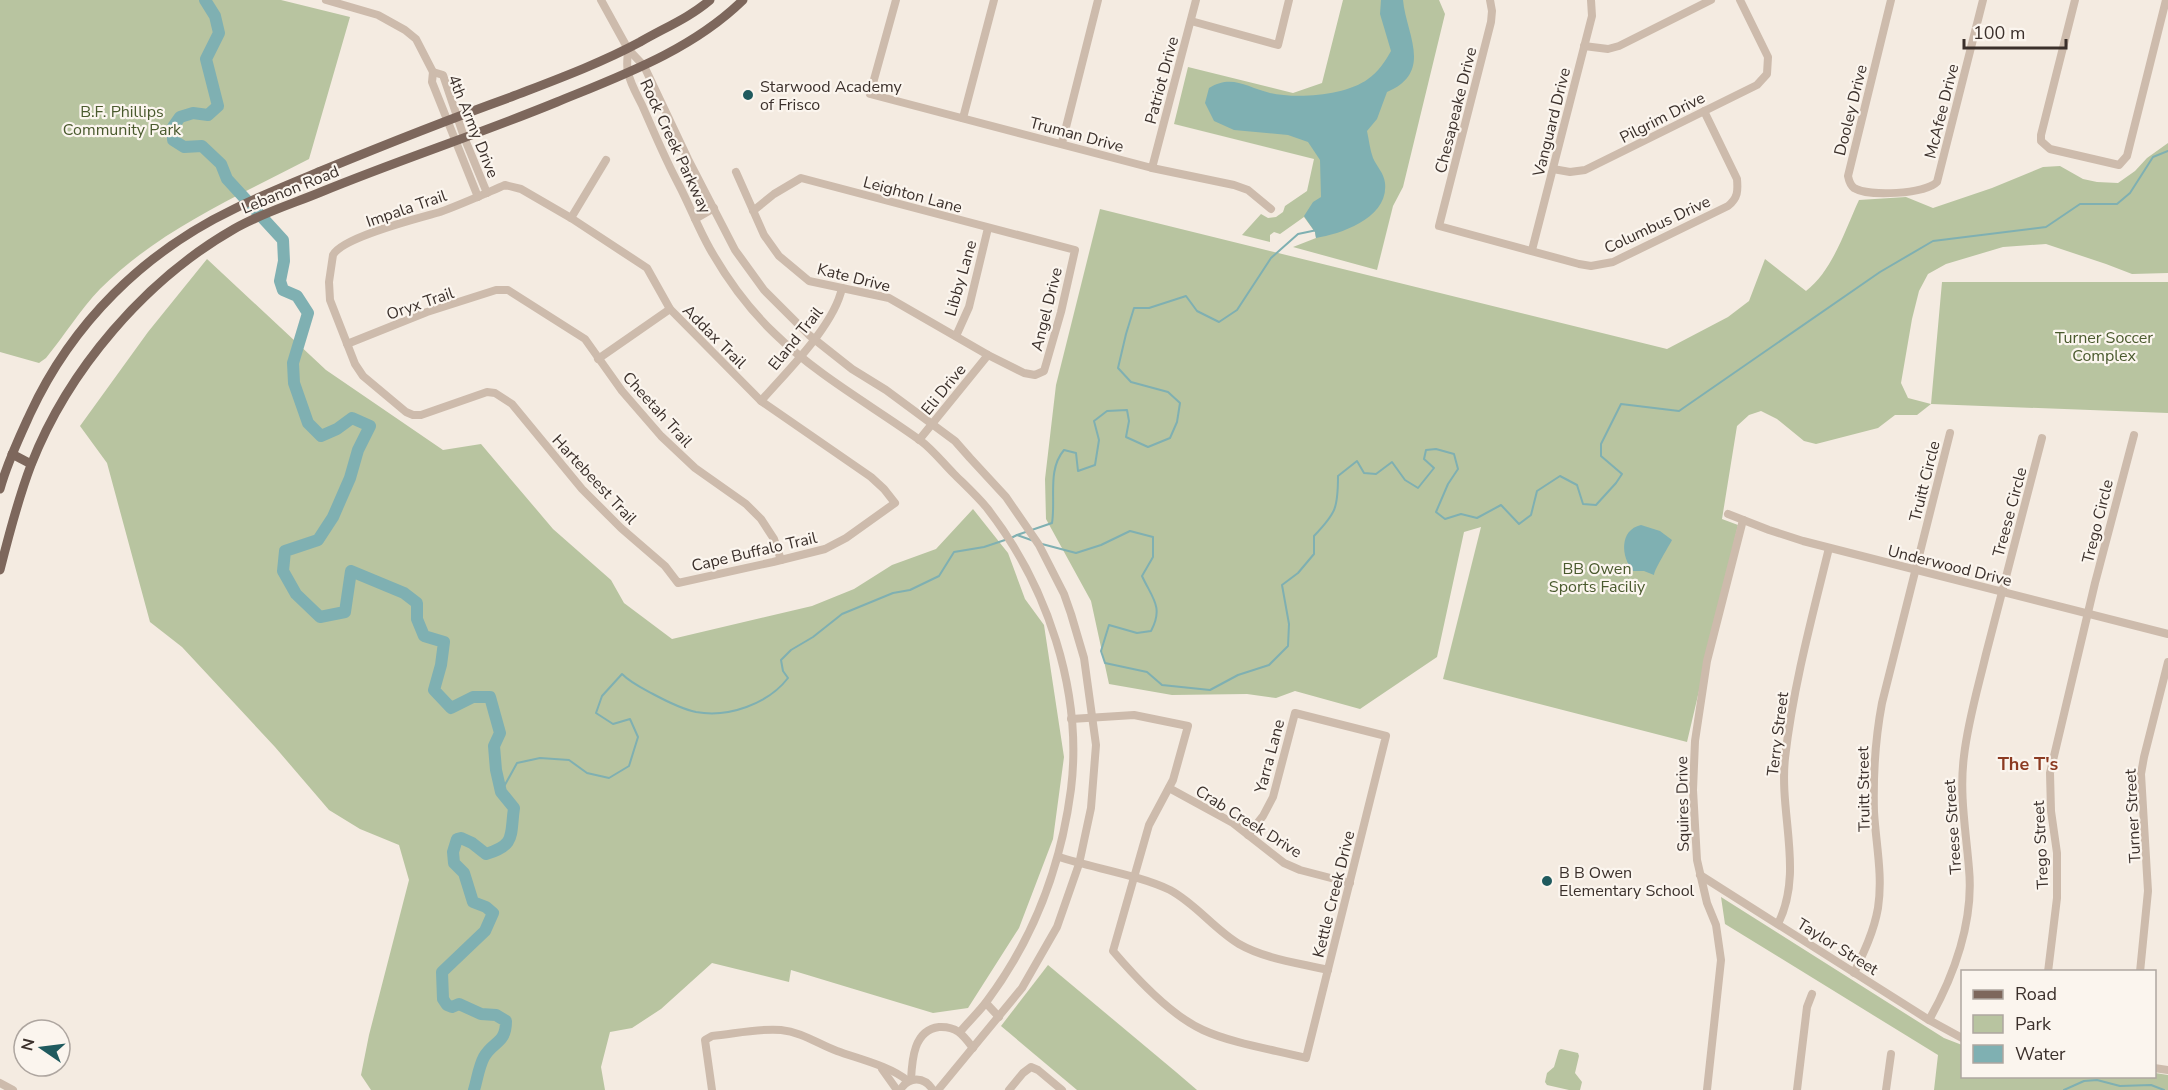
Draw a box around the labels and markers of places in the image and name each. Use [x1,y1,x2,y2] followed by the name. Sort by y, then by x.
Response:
[760,76,903,116] place label: Starwood Academy of Frisco
[741,88,755,102] marker: Starwood Academy of Frisco
[1559,862,1695,902] place label: B B Owen Elementary School
[1540,874,1554,888] marker: B B Owen Elementary School

